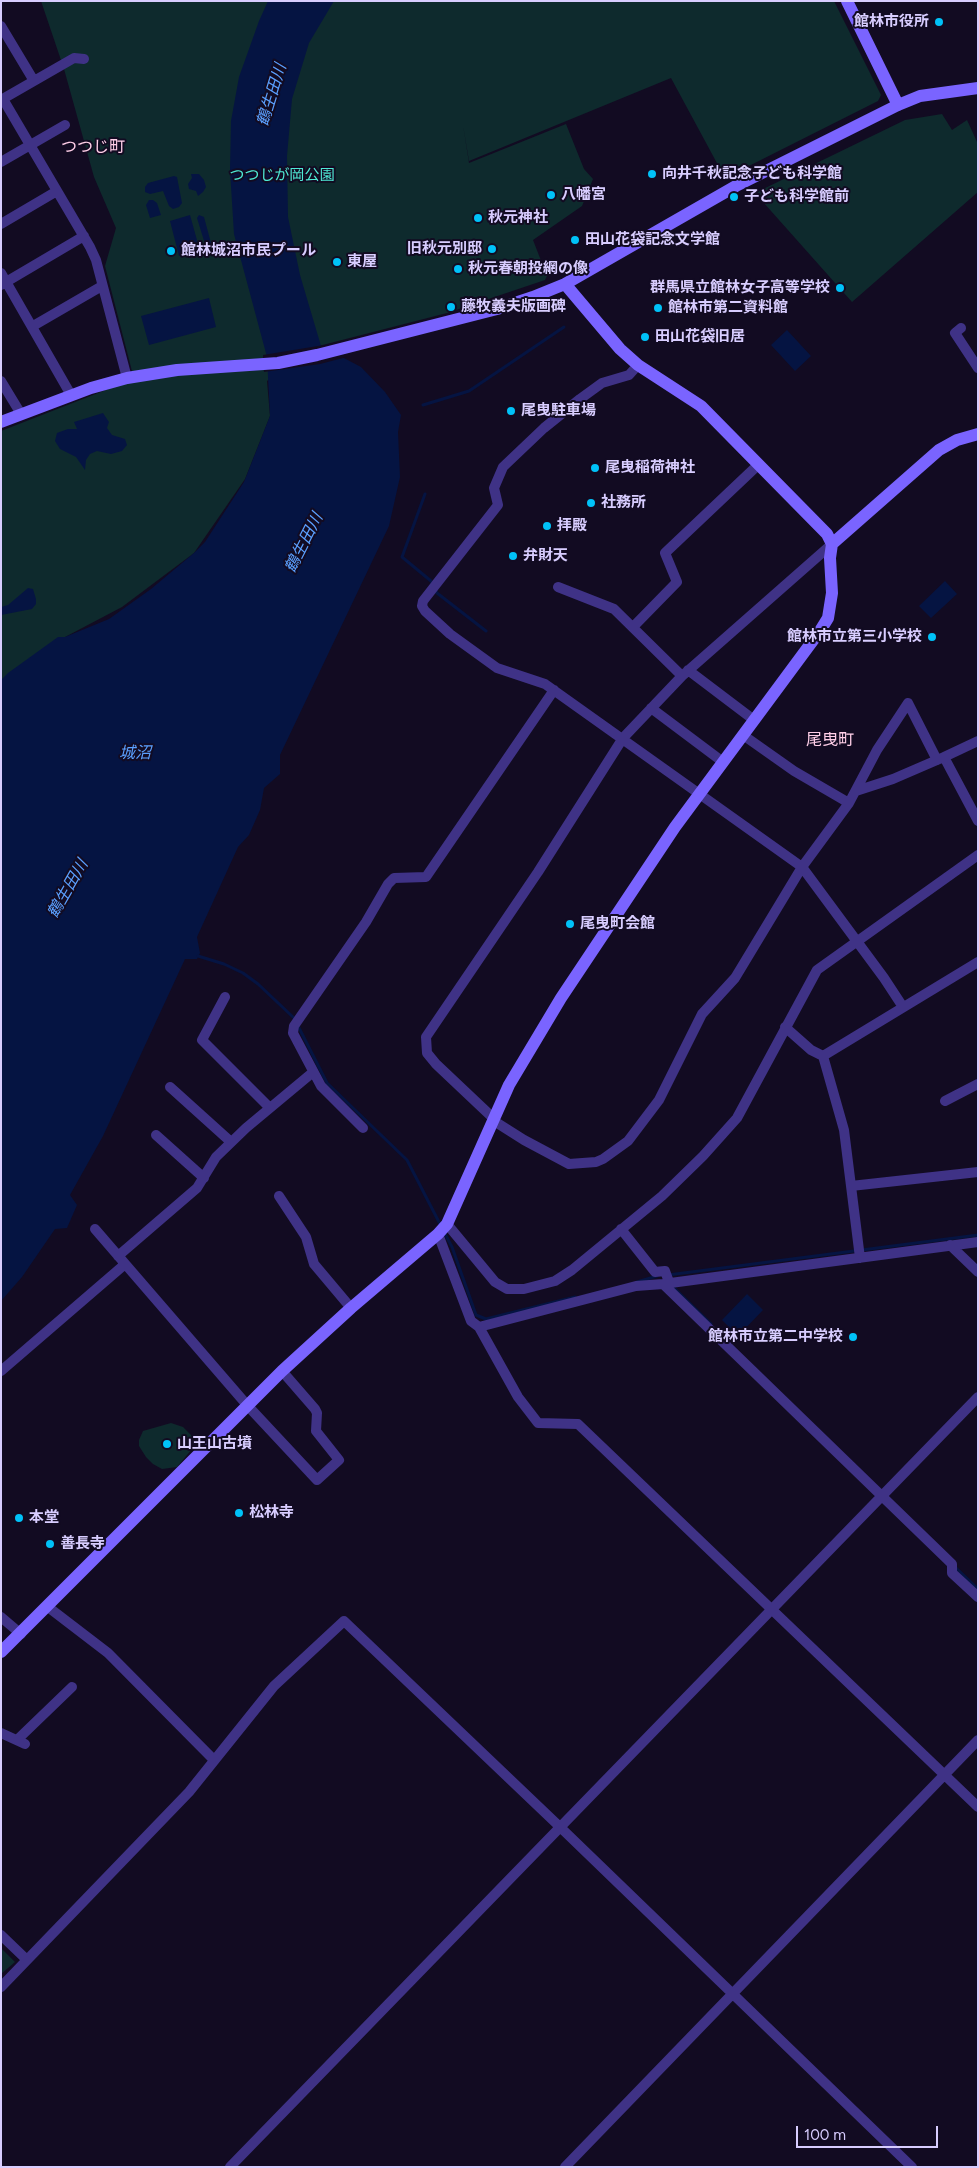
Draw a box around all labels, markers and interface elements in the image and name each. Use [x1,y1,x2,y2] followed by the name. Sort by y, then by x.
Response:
[854,13,929,31] place label: 館林市役所
[933,16,945,28] marker: 館林市役所
[253,62,291,128] water label: 鶴生田川
[61,137,125,157] district label: つつじ町
[662,165,842,183] place label: 向井千秋記念子ども科学館
[230,167,334,185] park label: つつじが岡公園
[646,168,658,180] marker: 向井千秋記念子ども科学館
[561,186,606,204] place label: 八幡宮
[744,188,849,206] place label: 子ども科学館前
[545,189,557,201] marker: 八幡宮
[728,191,740,203] marker: 子ども科学館前
[488,209,548,227] place label: 秋元神社
[472,212,484,224] marker: 秋元神社
[585,231,720,249] place label: 田山花袋記念文学館
[569,234,581,246] marker: 田山花袋記念文学館
[407,240,482,258] place label: 旧秋元別邸
[181,242,316,260] place label: 館林城沼市民プール
[486,243,498,255] marker: 旧秋元別邸
[165,245,177,257] marker: 館林城沼市民プール
[347,253,377,271] place label: 東屋
[331,256,343,268] marker: 東屋
[468,260,588,278] place label: 秋元春朝投網の像
[452,263,464,275] marker: 秋元春朝投網の像
[650,279,830,297] place label: 群馬県立館林女子高等学校
[834,282,846,294] marker: 群馬県立館林女子高等学校
[461,298,566,316] place label: 藤牧義夫版画碑
[668,299,788,317] place label: 館林市第二資料館
[445,301,457,313] marker: 藤牧義夫版画碑
[652,302,664,314] marker: 館林市第二資料館
[655,328,745,346] place label: 田山花袋旧居
[639,331,651,343] marker: 田山花袋旧居
[521,402,596,420] place label: 尾曳駐車場
[505,405,517,417] marker: 尾曳駐車場
[605,459,695,477] place label: 尾曳稲荷神社
[589,462,601,474] marker: 尾曳稲荷神社
[601,494,646,512] place label: 社務所
[585,497,597,509] marker: 社務所
[281,510,327,576] water label: 鶴生田川
[557,517,587,535] place label: 拝殿
[541,520,553,532] marker: 拝殿
[523,547,568,565] place label: 弁財天
[507,550,519,562] marker: 弁財天
[787,628,922,646] place label: 館林市立第三小学校
[926,631,938,643] marker: 館林市立第三小学校
[806,730,854,750] district label: 尾曳町
[119,743,151,763] water label: 城沼
[44,856,92,922] water label: 鶴生田川
[580,915,655,933] place label: 尾曳町会館
[564,918,576,930] marker: 尾曳町会館
[708,1328,843,1346] place label: 館林市立第二中学校
[847,1331,859,1343] marker: 館林市立第二中学校
[177,1435,252,1453] place label: 山王山古墳
[161,1438,173,1450] marker: 山王山古墳
[249,1504,294,1522] place label: 松林寺
[233,1507,245,1519] marker: 松林寺
[29,1509,59,1527] place label: 本堂
[13,1512,25,1524] marker: 本堂
[60,1535,105,1553] place label: 善長寺
[44,1538,56,1550] marker: 善長寺
[799,2116,942,2148] scale bar
[804,2126,846,2144] text: 100 m

